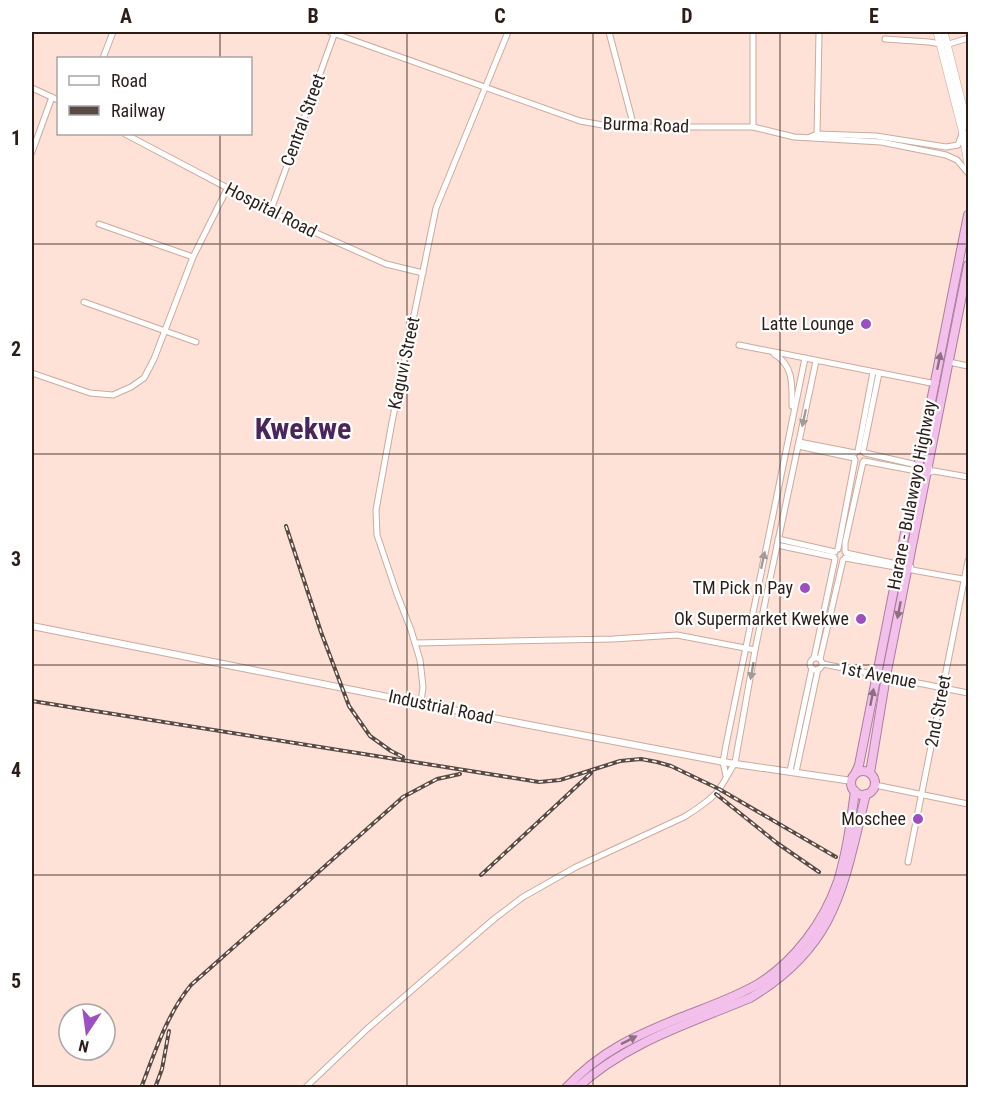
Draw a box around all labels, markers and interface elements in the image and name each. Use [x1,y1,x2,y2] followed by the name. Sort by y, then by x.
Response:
[120,4,132,28] text: A
[307,4,319,28] text: B
[494,4,506,28] text: C
[681,4,693,28] text: D
[869,4,879,28] text: E
[57,57,252,135] legend
[111,70,147,91] text: Road
[276,71,329,169] street label: Central Street
[111,100,166,121] text: Railway
[602,112,690,137] street label: Burma Road
[11,126,21,150] text: 1
[222,178,320,242] street label: Hospital Road
[761,313,854,334] place label: Latte Lounge
[383,315,424,411] street label: Kaguvi Street
[859,317,873,331] marker: Latte Lounge
[11,337,21,361] text: 2
[935,351,944,370] one-way arrow
[883,398,940,591] street label: Harare - Bulawayo Highway
[799,409,808,428] one-way arrow
[255,411,351,446] district label: Kwekwe
[11,547,21,571] text: 3
[759,550,768,569] one-way arrow
[693,577,793,598] place label: TM Pick n Pay
[798,581,812,595] marker: TM Pick n Pay
[894,601,903,620] one-way arrow
[674,608,849,629] place label: Ok Supermarket Kwekwe
[854,612,868,626] marker: Ok Supermarket Kwekwe
[838,657,919,692] street label: 1st Avenue
[747,661,756,680] one-way arrow
[920,673,955,749] street label: 2nd Street
[387,685,496,728] street label: Industrial Road
[868,687,877,706] one-way arrow
[11,758,21,782] text: 4
[841,808,906,829] place label: Moschee
[911,812,925,826] marker: Moschee
[11,969,21,993] text: 5
[57,1002,117,1062] north arrow
[620,1035,638,1045] one-way arrow
[77,1036,91,1056] text: N

